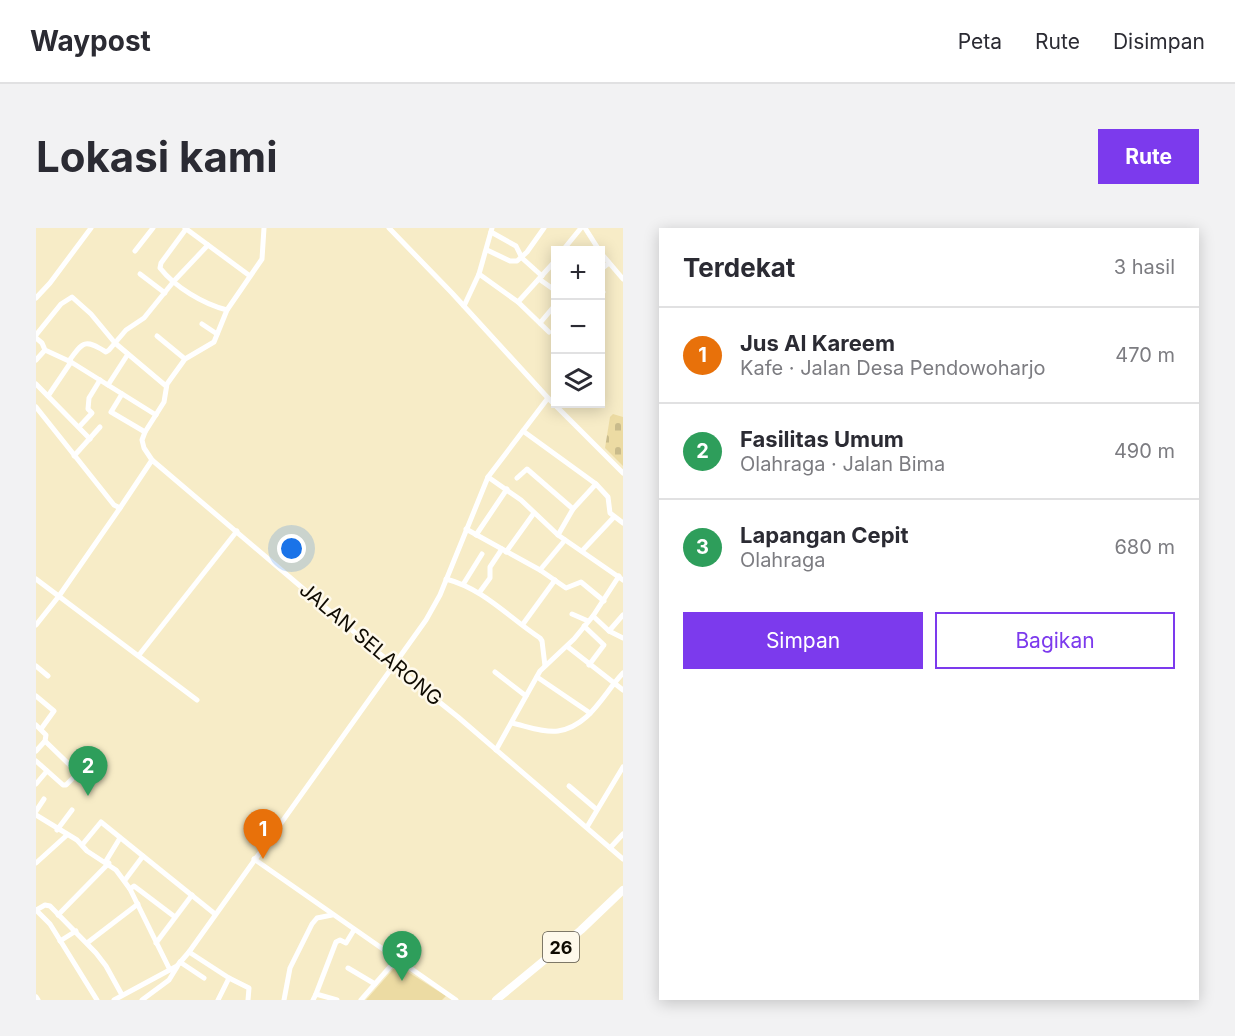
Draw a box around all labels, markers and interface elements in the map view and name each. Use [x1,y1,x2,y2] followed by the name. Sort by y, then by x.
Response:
[30,24,151,58] text: Waypost
[958,29,1002,54] text: Peta
[1035,29,1080,54] text: Rute
[1113,29,1205,54] text: Disimpan
[1098,129,1199,184] button: Rute
[36,131,278,182] text: Lokasi kami
[551,246,605,408] map controls
[551,246,605,300] button: +
[683,252,795,283] text: Terdekat
[1114,255,1175,279] text: 3 hasil
[551,300,605,354] button: −
[740,330,895,356] text: Jus Al Kareem
[698,343,707,367] text: 1
[1115,343,1175,367] text: 470 m
[551,354,605,408] button: layers
[740,356,1046,380] text: Kafe · Jalan Desa Pendowoharjo
[740,426,904,452] text: Fasilitas Umum
[696,439,709,463] text: 2
[1114,439,1175,463] text: 490 m
[740,452,945,476] text: Olahraga · Jalan Bima
[740,522,909,548] text: Lapangan Cepit
[277,534,306,563] your location
[696,535,709,559] text: 3
[1114,535,1175,559] text: 680 m
[740,548,825,572] text: Olahraga
[295,577,447,711] street label: JALAN SELARONG
[683,612,923,669] button: Simpan
[935,612,1175,669] button: Bagikan
[68,746,108,796] pin: 2
[244,810,282,859] pin: 1
[382,932,422,981] pin: 3
[543,932,579,962] road number: 26

